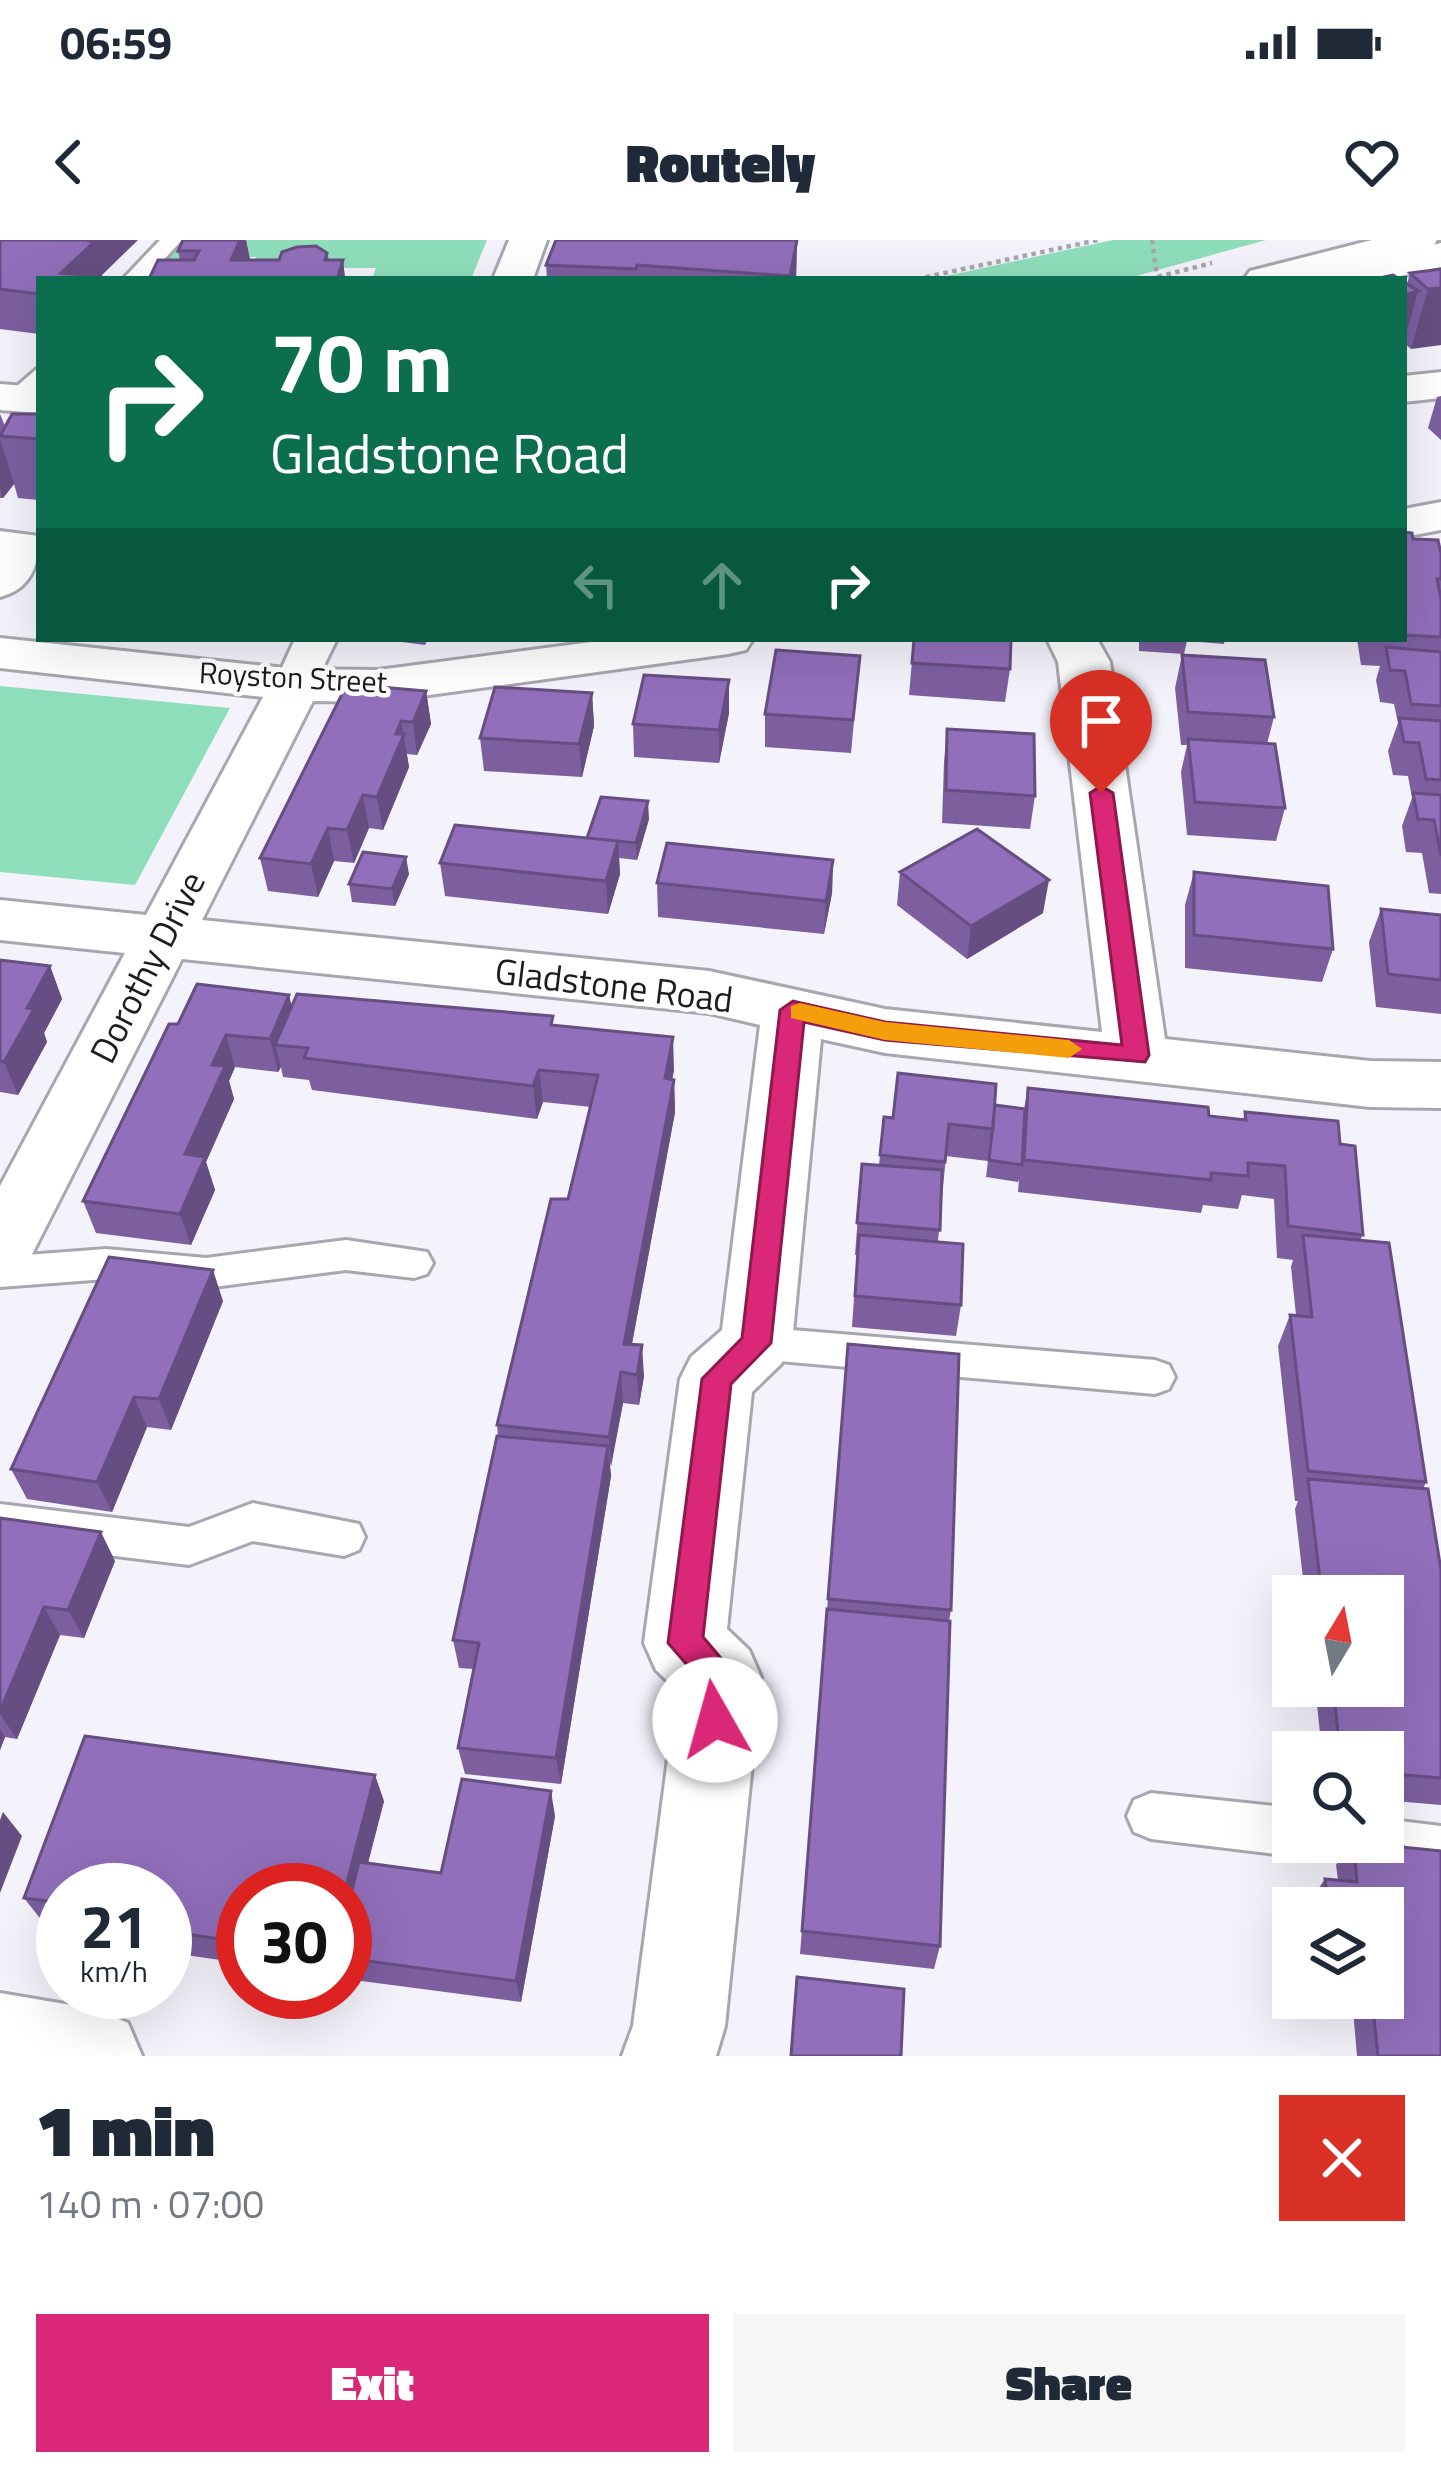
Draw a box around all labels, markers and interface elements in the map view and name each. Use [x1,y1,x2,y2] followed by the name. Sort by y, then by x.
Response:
[60,8,172,76] text: 06:59
[626,121,815,203] text: Routely
[36,129,102,195] icon: back
[1339,129,1405,195] icon: heart
[270,297,453,425] text: 70 m
[72,324,228,480] icon: right
[270,412,629,494] text: Gladstone Road
[563,552,629,618] icon: left
[689,552,755,618] icon: ahead
[815,552,881,618] icon: right
[198,649,389,705] street label: Royston Street
[1050,670,1152,793] pin
[1068,688,1134,754] icon: arrive
[75,861,218,1072] street label: Dorothy Drive
[492,943,736,1026] street label: Gladstone Road
[1272,1575,1404,1707] north arrow
[1272,1575,1404,2019] map controls
[652,1657,778,1783] position arrow
[1272,1731,1404,1863] button: search
[216,1863,372,2019] speed limit sign: 30
[80,1880,148,1971] text: 21
[1272,1887,1404,2019] button: layers
[80,1948,148,1994] text: km/h
[36,2074,215,2184] text: 1 min
[1279,2095,1405,2221] button: close
[36,2174,264,2233] text: 140 m · 07:00
[36,2314,709,2452] button: Exit
[733,2314,1405,2452] button: Share

